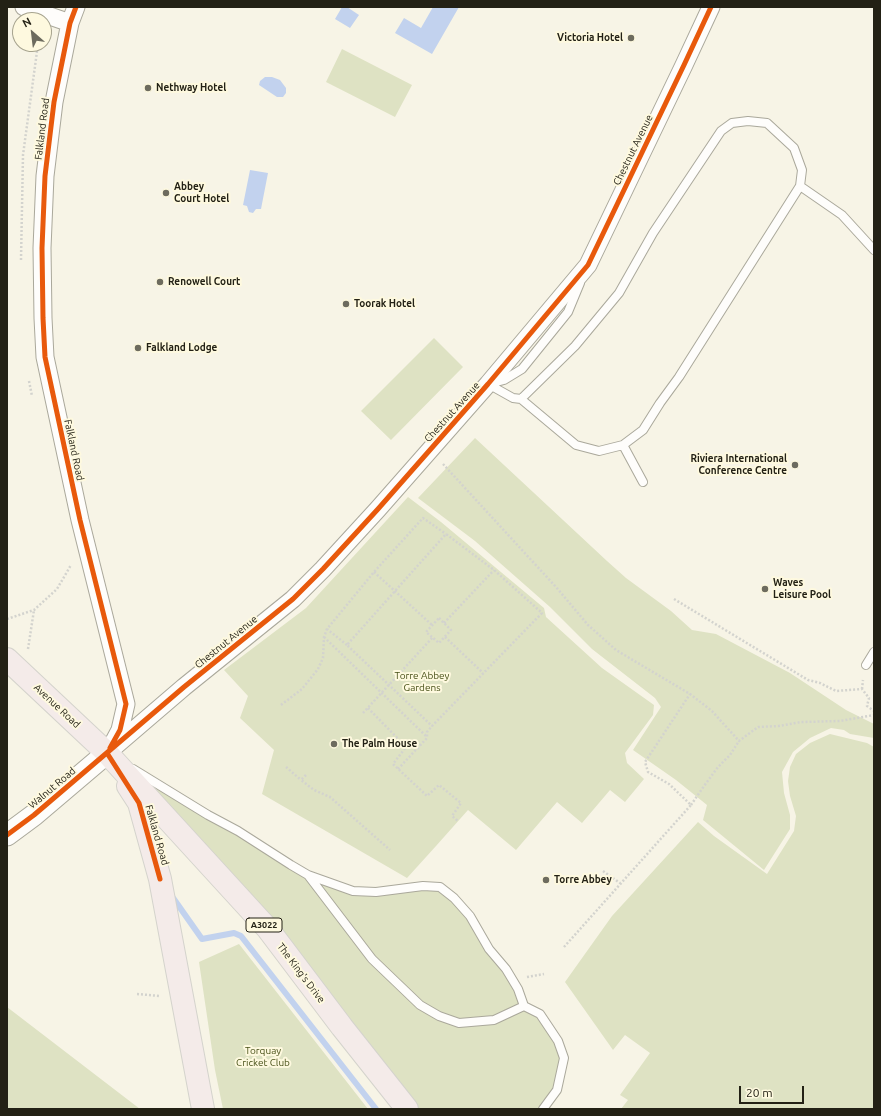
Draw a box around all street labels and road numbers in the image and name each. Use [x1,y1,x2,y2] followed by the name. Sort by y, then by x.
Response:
[32,97,52,161] street label: Falkland Road
[611,113,655,187] street label: Chestnut Avenue
[422,379,482,445] street label: Chestnut Avenue
[62,418,86,482] street label: Falkland Road
[192,613,260,671] street label: Chestnut Avenue
[31,681,83,731] street label: Avenue Road
[26,765,78,811] street label: Walnut Road
[143,803,171,867] street label: Falkland Road
[246,918,282,932] road number: A3022
[275,941,327,1005] street label: The King's Drive

